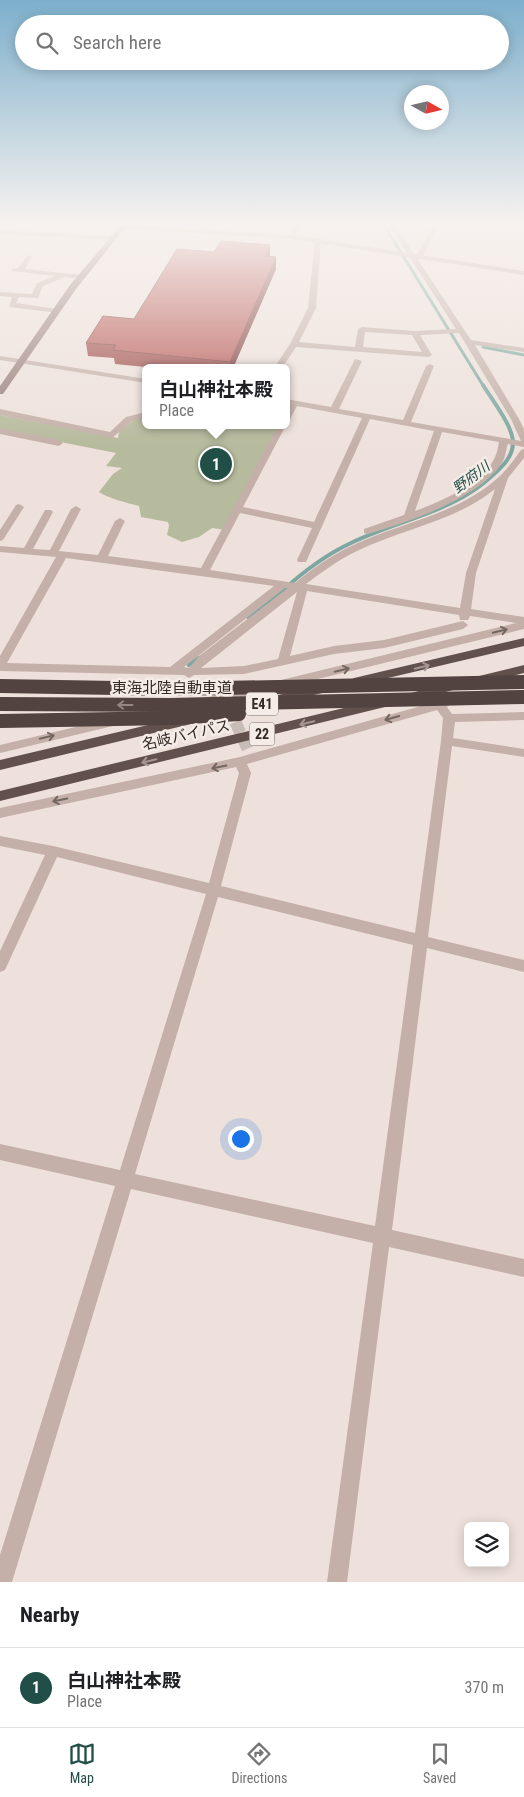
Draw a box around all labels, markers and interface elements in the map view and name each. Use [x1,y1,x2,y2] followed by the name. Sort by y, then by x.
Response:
[15,15,509,70] search box
[33,29,61,57] icon: search
[73,31,161,54] text: Search here
[404,85,449,130] north arrow
[142,364,290,429] popup
[159,378,273,401] text: 白山神社本殿
[159,401,194,420] text: Place
[200,445,232,483] pin: 1
[449,457,494,496] water label: 野府川
[491,626,507,635] one-way arrow
[414,662,430,671] one-way arrow
[334,665,350,674] one-way arrow
[112,679,232,697] street label: 東海北陸自動車道
[246,692,278,716] road number: E41
[118,700,134,710] one-way arrow
[385,713,401,723] one-way arrow
[140,716,232,754] street label: 名岐バイパス
[299,719,315,728] one-way arrow
[250,722,274,746] road number: 22
[39,732,55,742] one-way arrow
[141,757,157,766] one-way arrow
[211,763,227,772] one-way arrow
[52,796,68,806] one-way arrow
[228,1126,254,1152] your location
[464,1522,509,1567] map controls
[464,1522,509,1567] button: layers
[20,1603,79,1627] text: Nearby
[67,1669,181,1692] text: 白山神社本殿
[32,1678,40,1697] text: 1
[465,1678,504,1697] text: 370 m
[67,1692,102,1711] text: Place
[68,1740,96,1786] tab: Map
[231,1740,287,1786] tab: Directions
[423,1740,456,1786] tab: Saved

